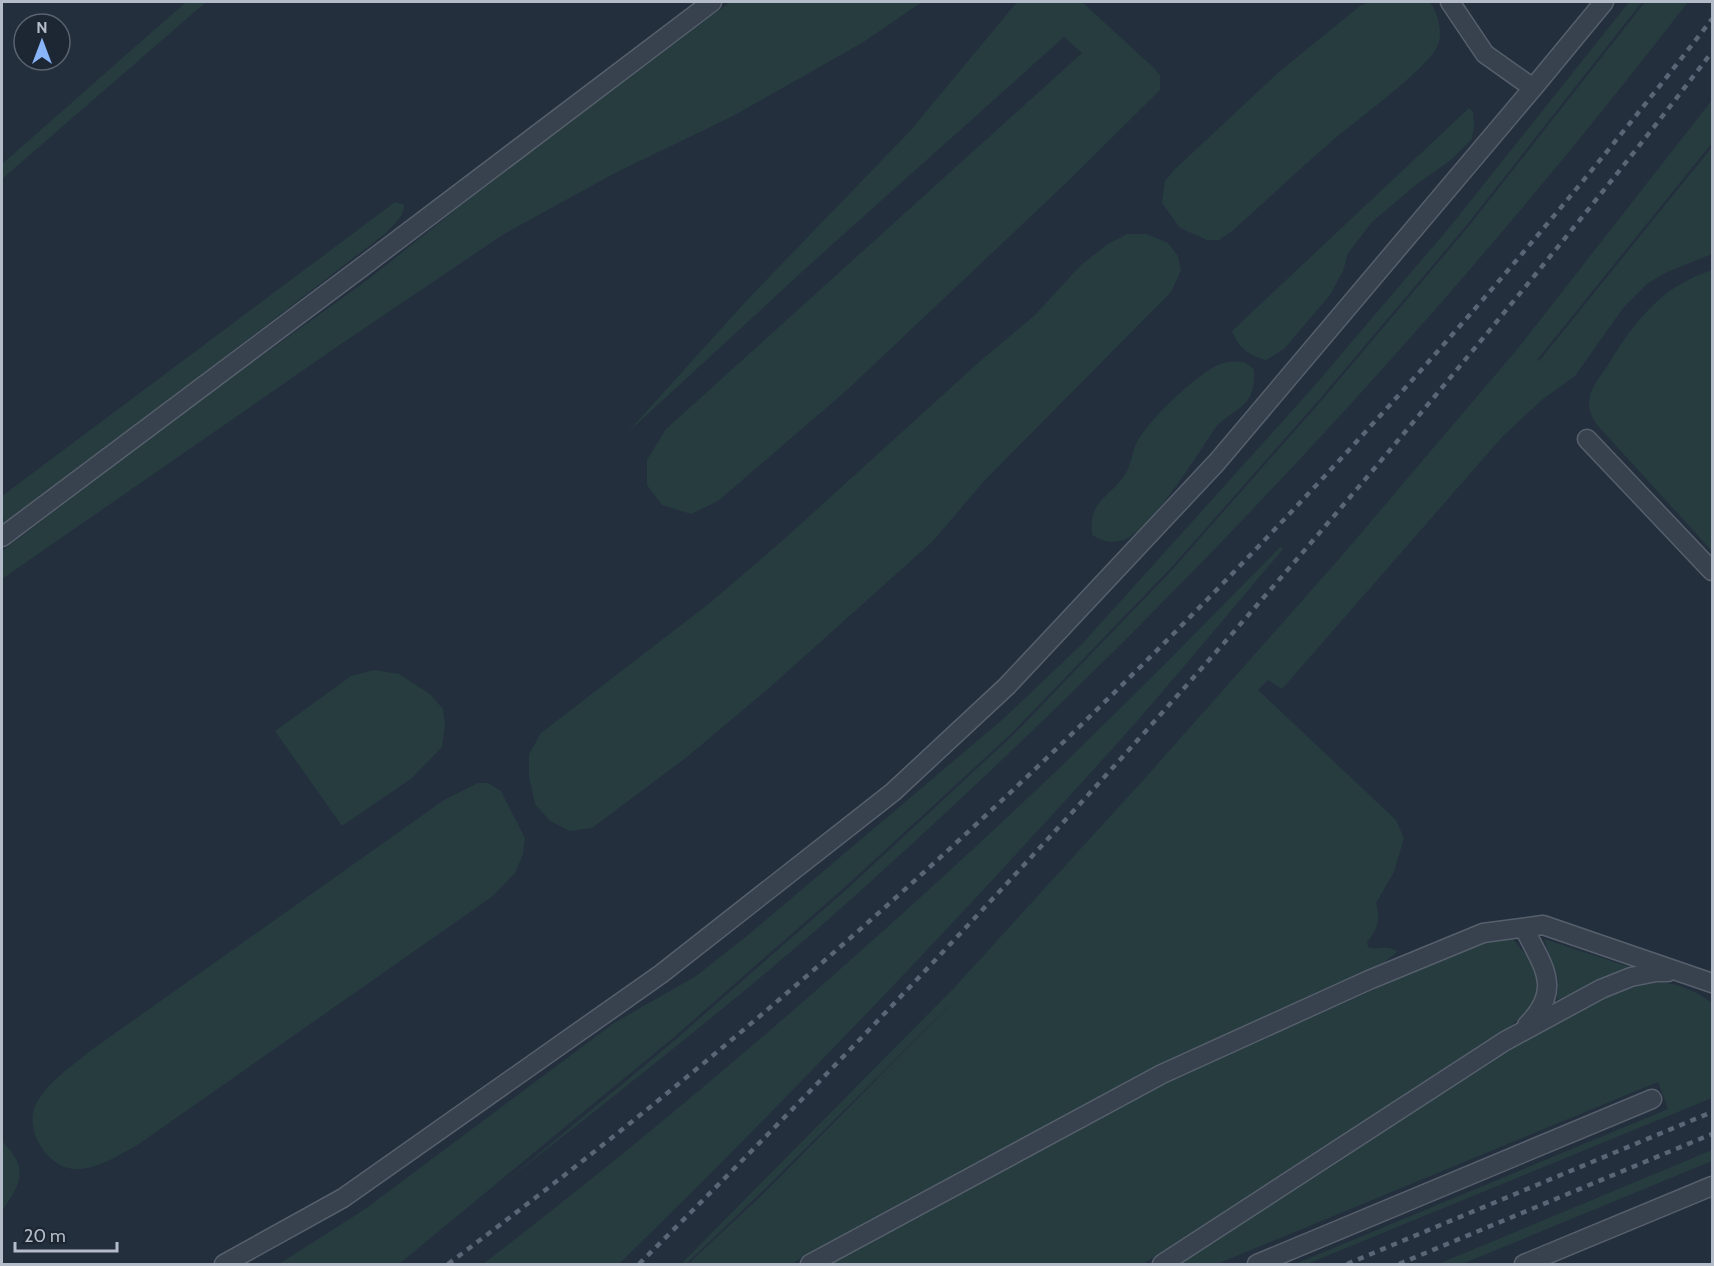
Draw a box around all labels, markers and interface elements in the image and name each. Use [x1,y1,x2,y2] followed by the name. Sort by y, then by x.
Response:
[12,12,72,72] north arrow
[36,18,48,37] text: N
[15,1215,117,1253] scale bar
[24,1225,66,1247] text: 20 m

